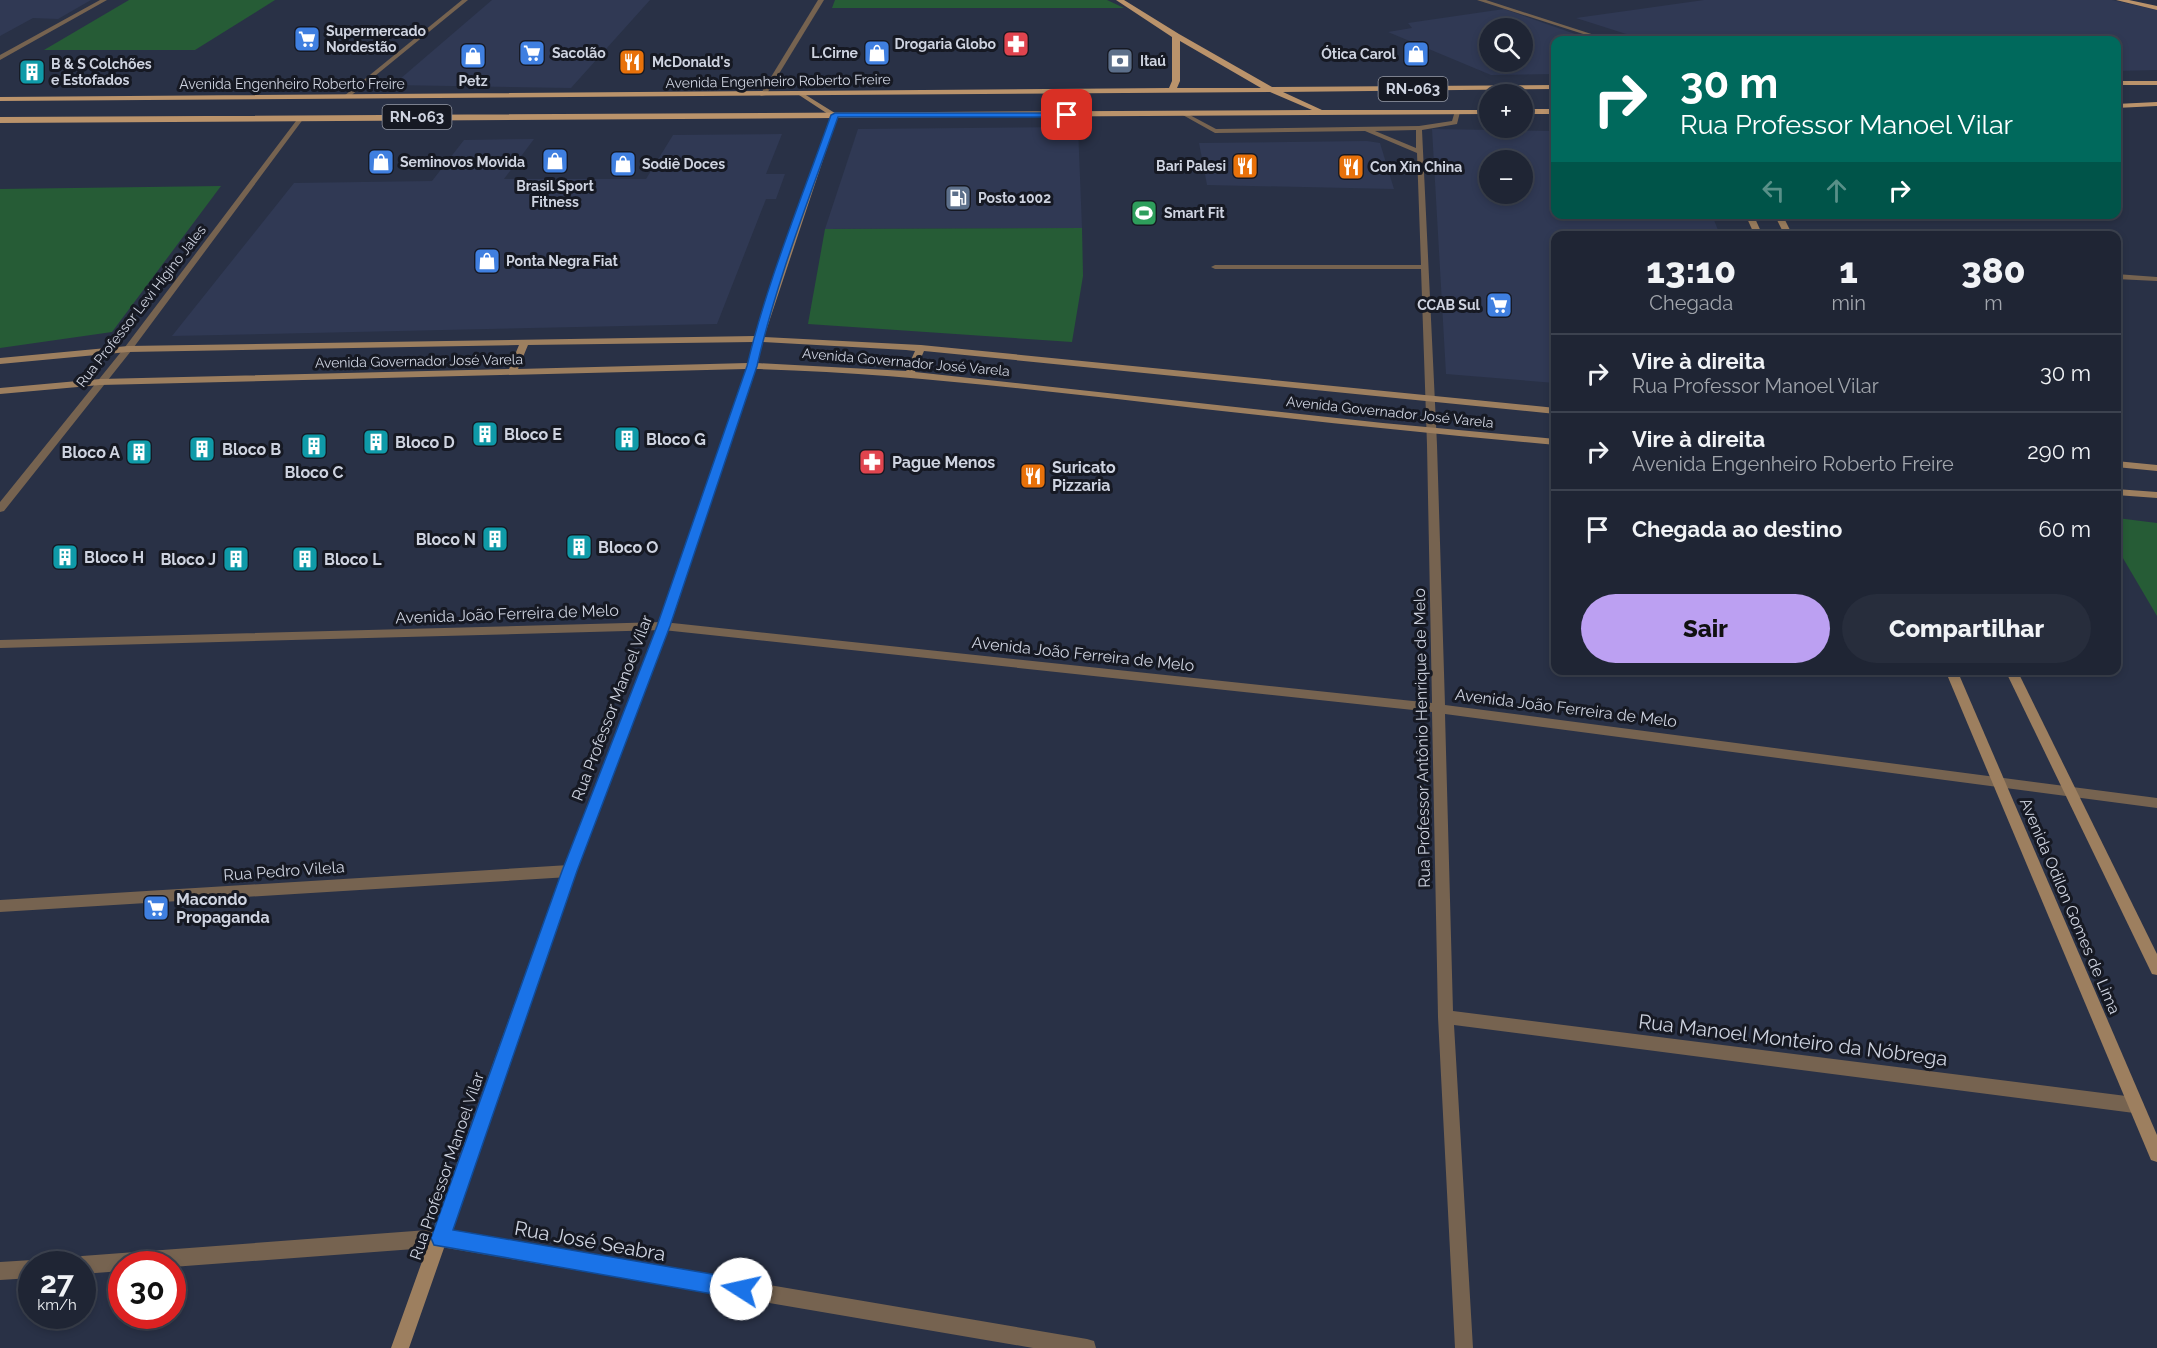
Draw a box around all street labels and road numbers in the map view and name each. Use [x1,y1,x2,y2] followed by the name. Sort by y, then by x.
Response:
[665,71,891,91] street label: Avenida Engenheiro Roberto Freire
[179,76,405,92] street label: Avenida Engenheiro Roberto Freire
[1378,77,1448,101] road number: RN-063
[382,105,452,129] road number: RN-063
[73,222,209,390] street label: Rua Professor Levi Higino Jales
[802,345,1010,379] street label: Avenida Governador José Varela
[315,351,523,371] street label: Avenida Governador José Varela
[1286,393,1494,431] street label: Avenida Governador José Varela
[1410,588,1434,888] street label: Rua Professor Antônio Henrique de Melo
[395,601,619,627] street label: Avenida João Ferreira de Melo
[568,612,656,804] street label: Rua Professor Manoel Vilar
[971,633,1195,675] street label: Avenida João Ferreira de Melo
[1454,685,1678,731] street label: Avenida João Ferreira de Melo
[2016,795,2124,1017] street label: Avenida Odilon Gomes de Lima
[223,857,345,885] street label: Rua Pedro Vilela
[1637,1009,1949,1071] street label: Rua Manoel Monteiro da Nóbrega
[406,1069,488,1262] street label: Rua Professor Manoel Vilar
[513,1216,667,1266] street label: Rua José Seabra

